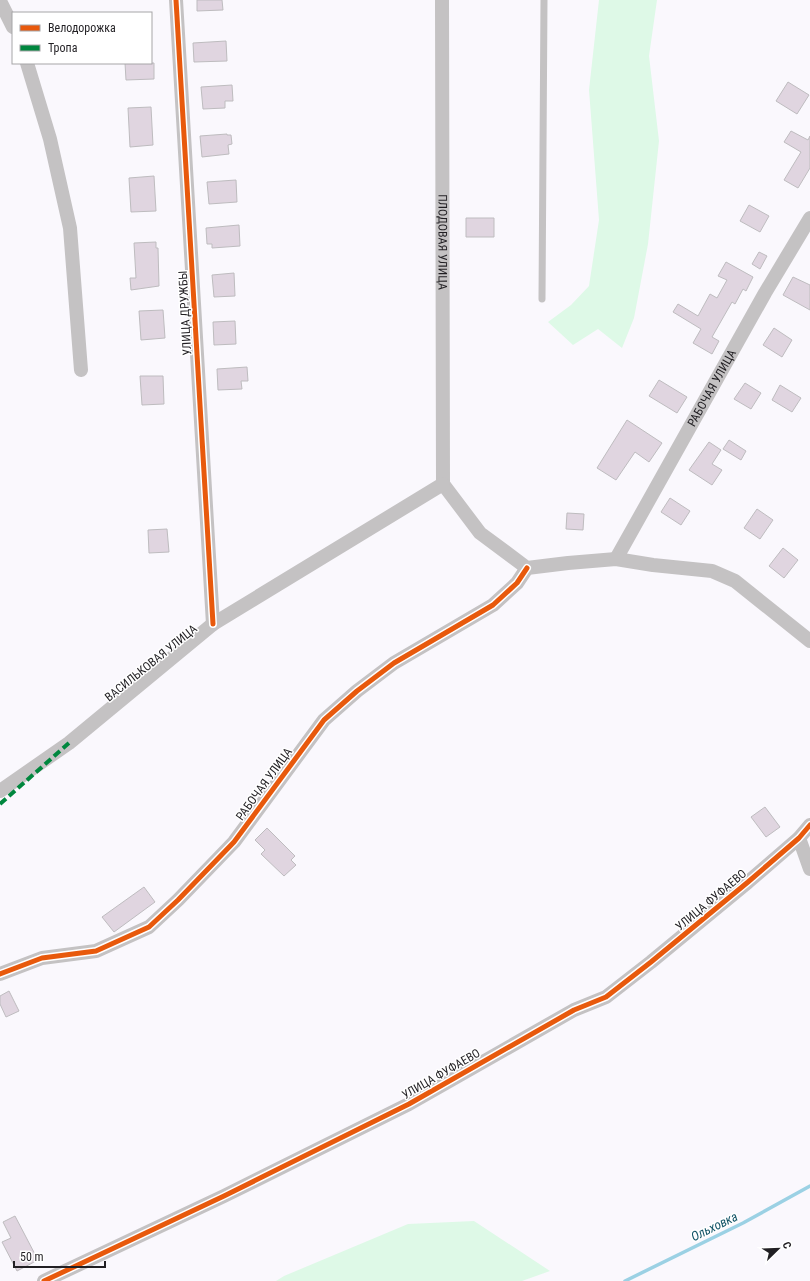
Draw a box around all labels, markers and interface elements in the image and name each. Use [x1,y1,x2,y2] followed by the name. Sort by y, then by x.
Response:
[12,12,152,64] legend
[48,21,116,35] text: Велодорожка
[48,41,78,55] text: Тропа
[435,194,450,290] street label: ПЛОДОВАЯ УЛИЦА
[176,270,194,356] street label: УЛИЦА ДРУЖБЫ
[685,347,739,429] street label: РАБОЧАЯ УЛИЦА
[102,622,200,704] street label: ВАСИЛЬКОВАЯ УЛИЦА
[233,745,295,823] street label: РАБОЧАЯ УЛИЦА
[673,866,749,934] street label: УЛИЦА ФУФАЕВО
[399,1046,483,1102] street label: УЛИЦА ФУФАЕВО
[688,1209,740,1244] water label: Ольховка
[758,1229,798,1269] north arrow
[780,1240,794,1251] text: С
[14,1243,105,1269] scale bar
[20,1250,44,1264] text: 50 m

